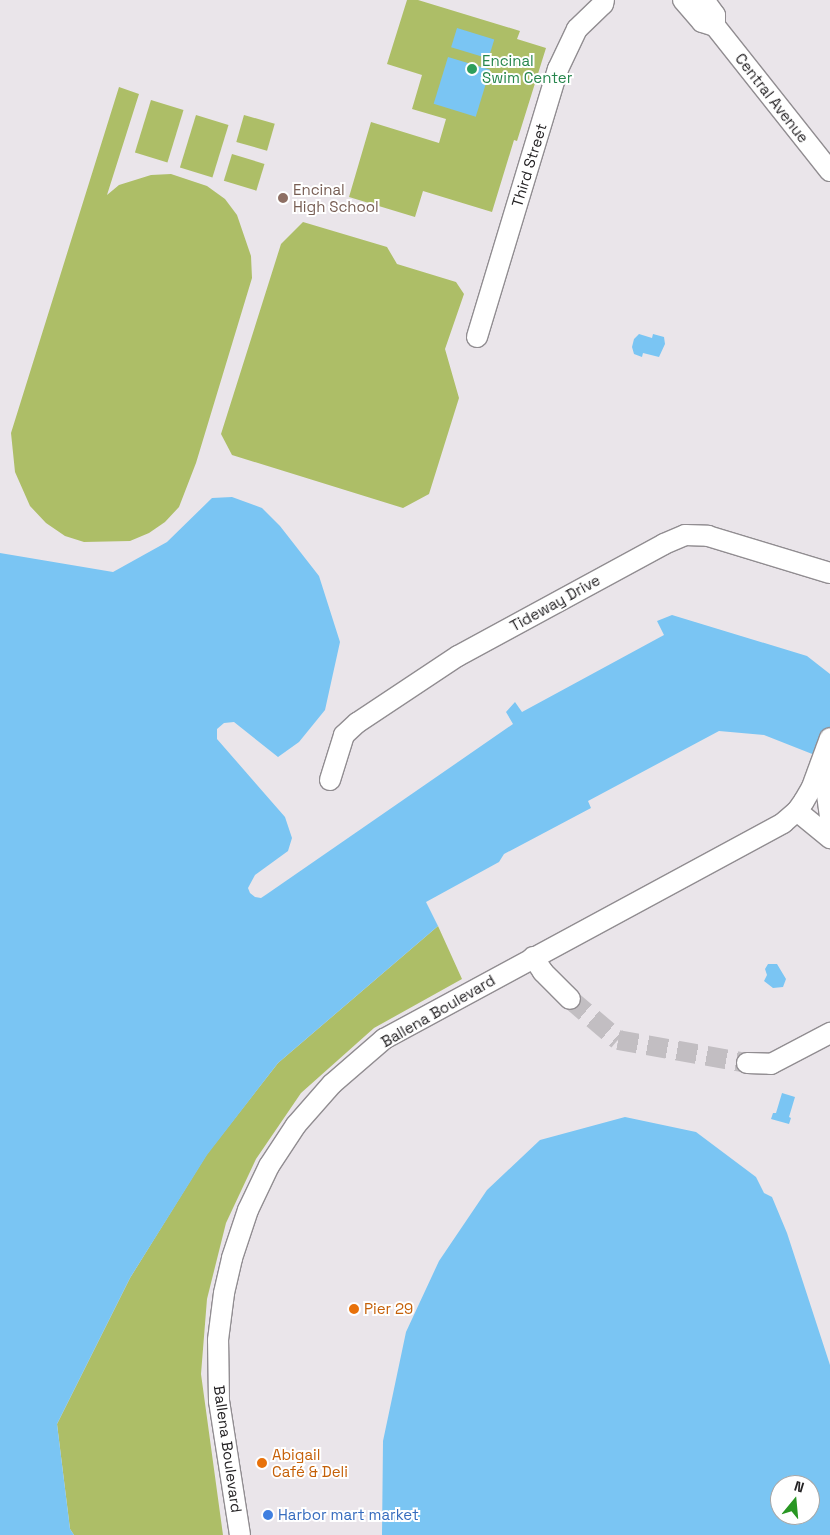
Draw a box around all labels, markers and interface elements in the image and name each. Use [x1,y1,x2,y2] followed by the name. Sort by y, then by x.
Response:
[731,50,813,146] street label: Central Avenue
[482,51,572,86] place label: Encinal Swim Center
[466,63,478,75] marker: Encinal Swim Center
[508,121,550,209] street label: Third Street
[293,180,379,215] place label: Encinal High School
[277,192,289,204] marker: Encinal High School
[507,571,603,635] street label: Tideway Drive
[378,971,498,1051] street label: Ballena Boulevard
[364,1300,413,1318] place label: Pier 29
[348,1303,360,1315] marker: Pier 29
[210,1384,246,1514] street label: Ballena Boulevard
[272,1445,348,1480] place label: Abigail Café & Deli
[256,1457,268,1469] marker: Abigail Café & Deli
[770,1475,820,1525] north arrow
[792,1477,806,1497] text: N
[278,1506,419,1524] place label: Harbor mart market
[262,1509,274,1521] marker: Harbor mart market

